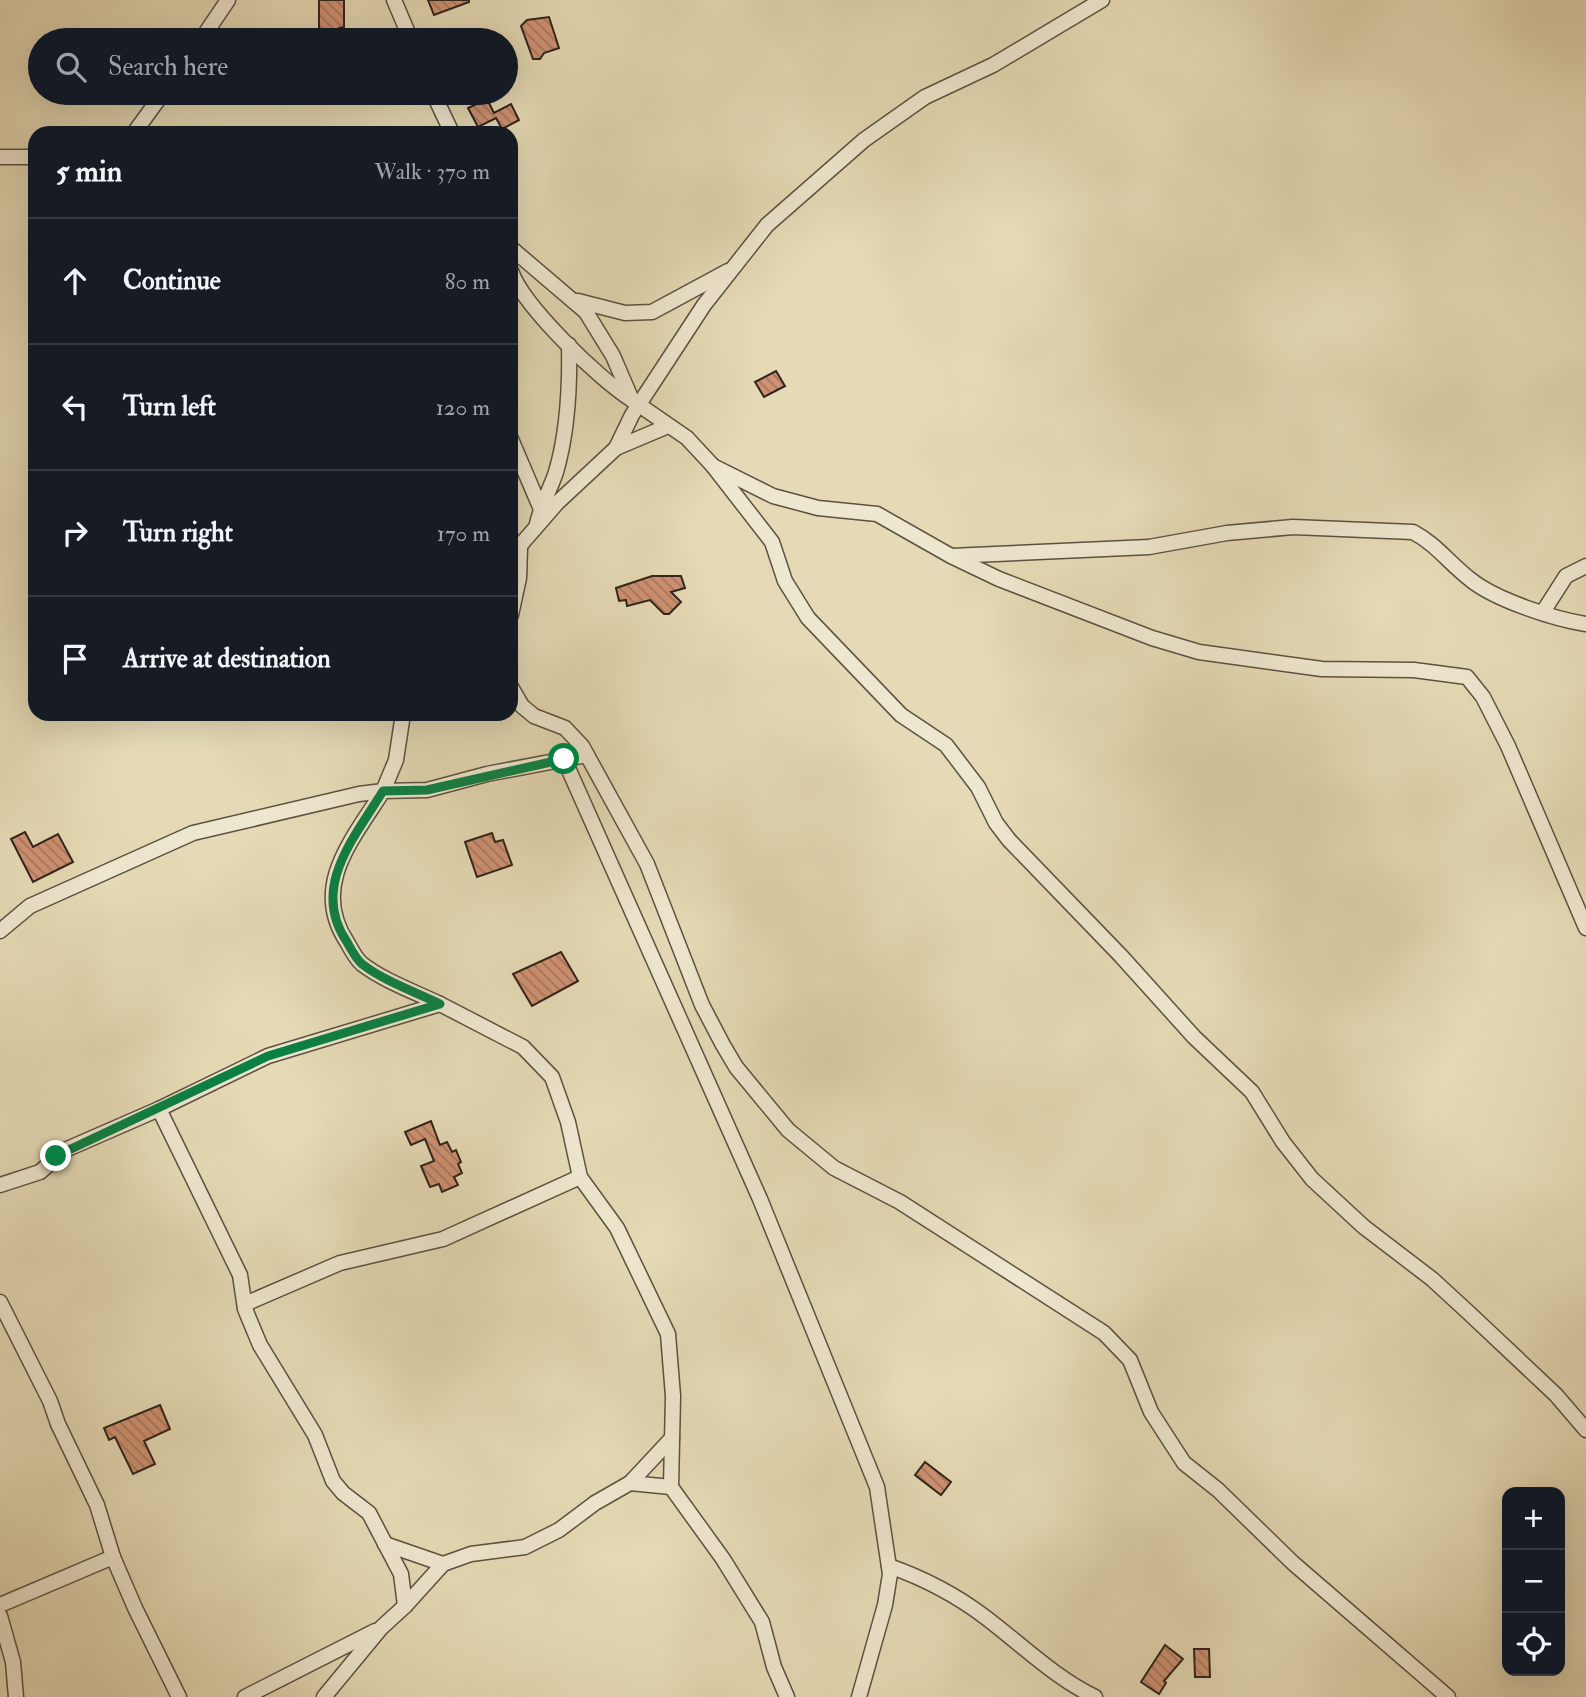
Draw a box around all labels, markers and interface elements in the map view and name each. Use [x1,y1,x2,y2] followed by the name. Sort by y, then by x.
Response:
[28,28,518,105] search box
[52,48,90,86] icon: search
[108,51,228,83] text: Search here
[56,153,122,190] text: 5 min
[374,157,490,186] text: Walk · 370 m
[56,262,94,300] icon: ahead
[123,265,221,297] text: Continue
[445,267,490,296] text: 80 m
[56,388,94,426] icon: left
[123,391,216,423] text: Turn left
[436,393,490,422] text: 120 m
[56,514,94,552] icon: right
[123,517,233,549] text: Turn right
[437,519,490,548] text: 170 m
[56,640,94,678] icon: arrive
[123,643,331,675] text: Arrive at destination
[548,743,579,774] route start
[40,1140,71,1171] route end
[1502,1487,1565,1676] map controls
[1502,1487,1565,1550] button: +
[1502,1550,1565,1613] button: −
[1502,1613,1565,1676] button: locate

